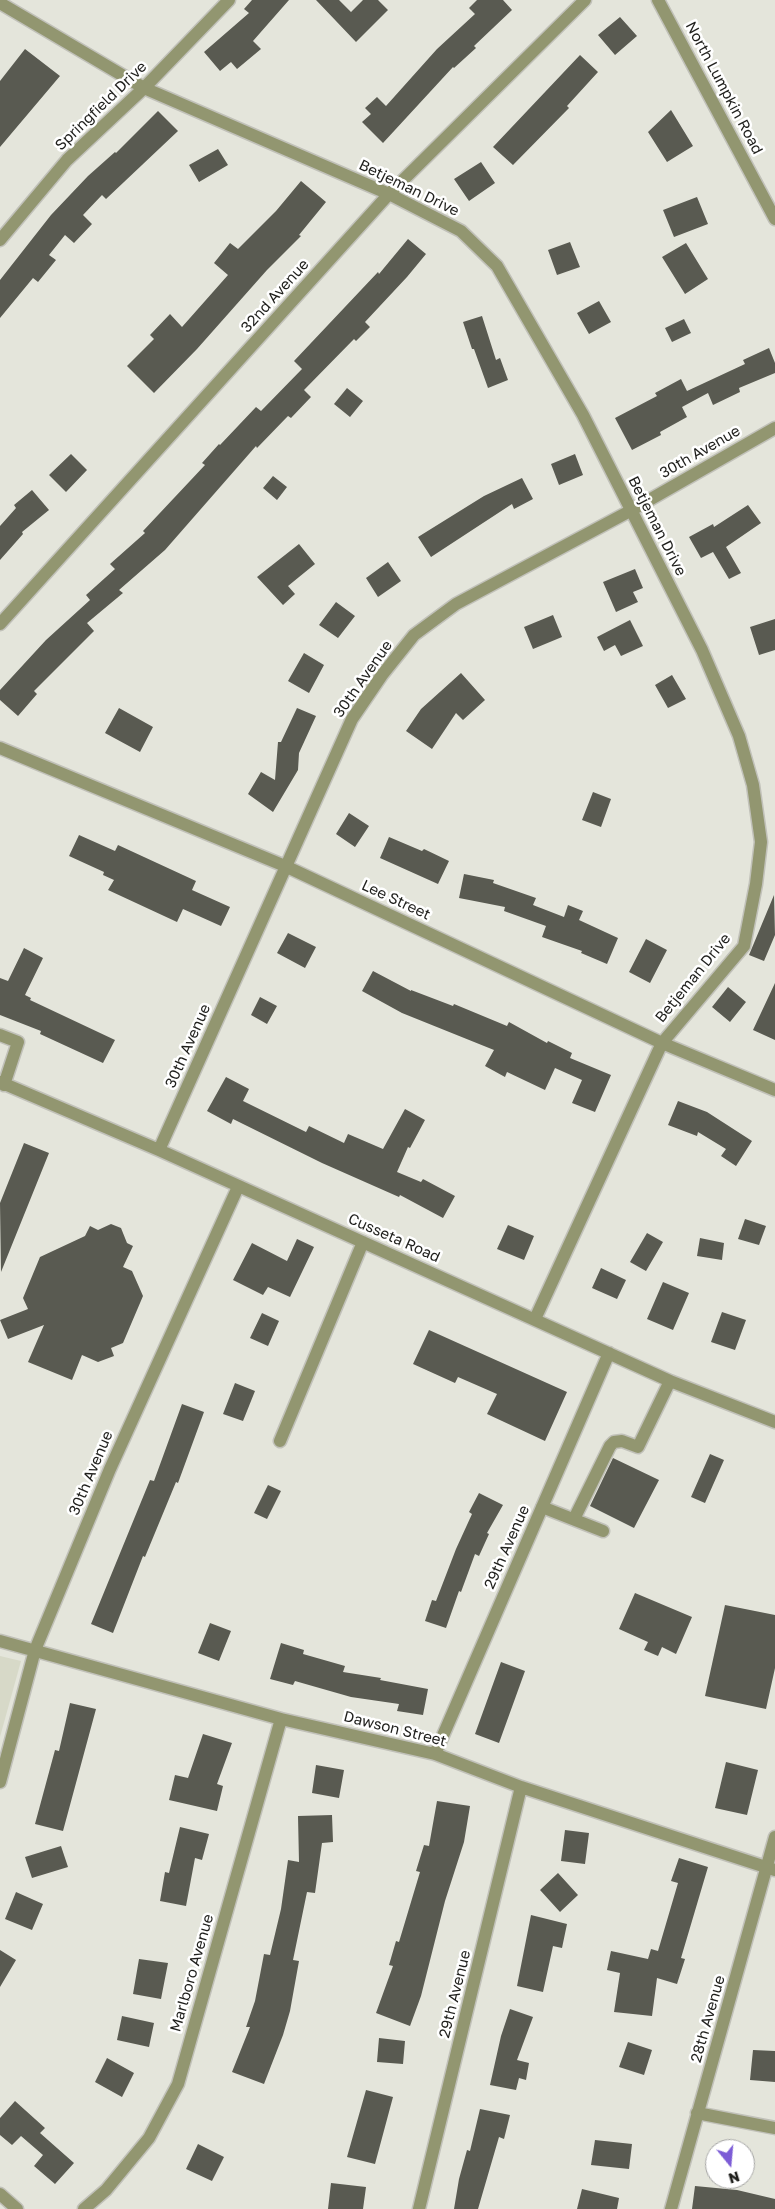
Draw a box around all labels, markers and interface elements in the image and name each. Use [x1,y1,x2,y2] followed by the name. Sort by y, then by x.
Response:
[681,19,767,157] street label: North Lumpkin Road
[52,58,150,154] street label: Springfield Drive
[356,156,462,220] street label: Betjeman Drive
[237,256,313,336] street label: 32nd Avenue
[657,422,743,482] street label: 30th Avenue
[624,473,690,579] street label: Betjeman Drive
[330,637,396,721] street label: 30th Avenue
[359,876,433,924] street label: Lee Street
[652,930,734,1026] street label: Betjeman Drive
[161,1001,215,1091] street label: 30th Avenue
[345,1210,443,1266] street label: Cusseta Road
[65,1428,117,1518] street label: 30th Avenue
[481,1502,533,1592] street label: 29th Avenue
[342,1708,448,1750] street label: Dawson Street
[167,1912,217,2034] street label: Marlboro Avenue
[435,1948,475,2040] street label: 29th Avenue
[687,1973,729,2065] street label: 28th Avenue
[705,2139,755,2189] north arrow
[727,2168,742,2188] text: N

